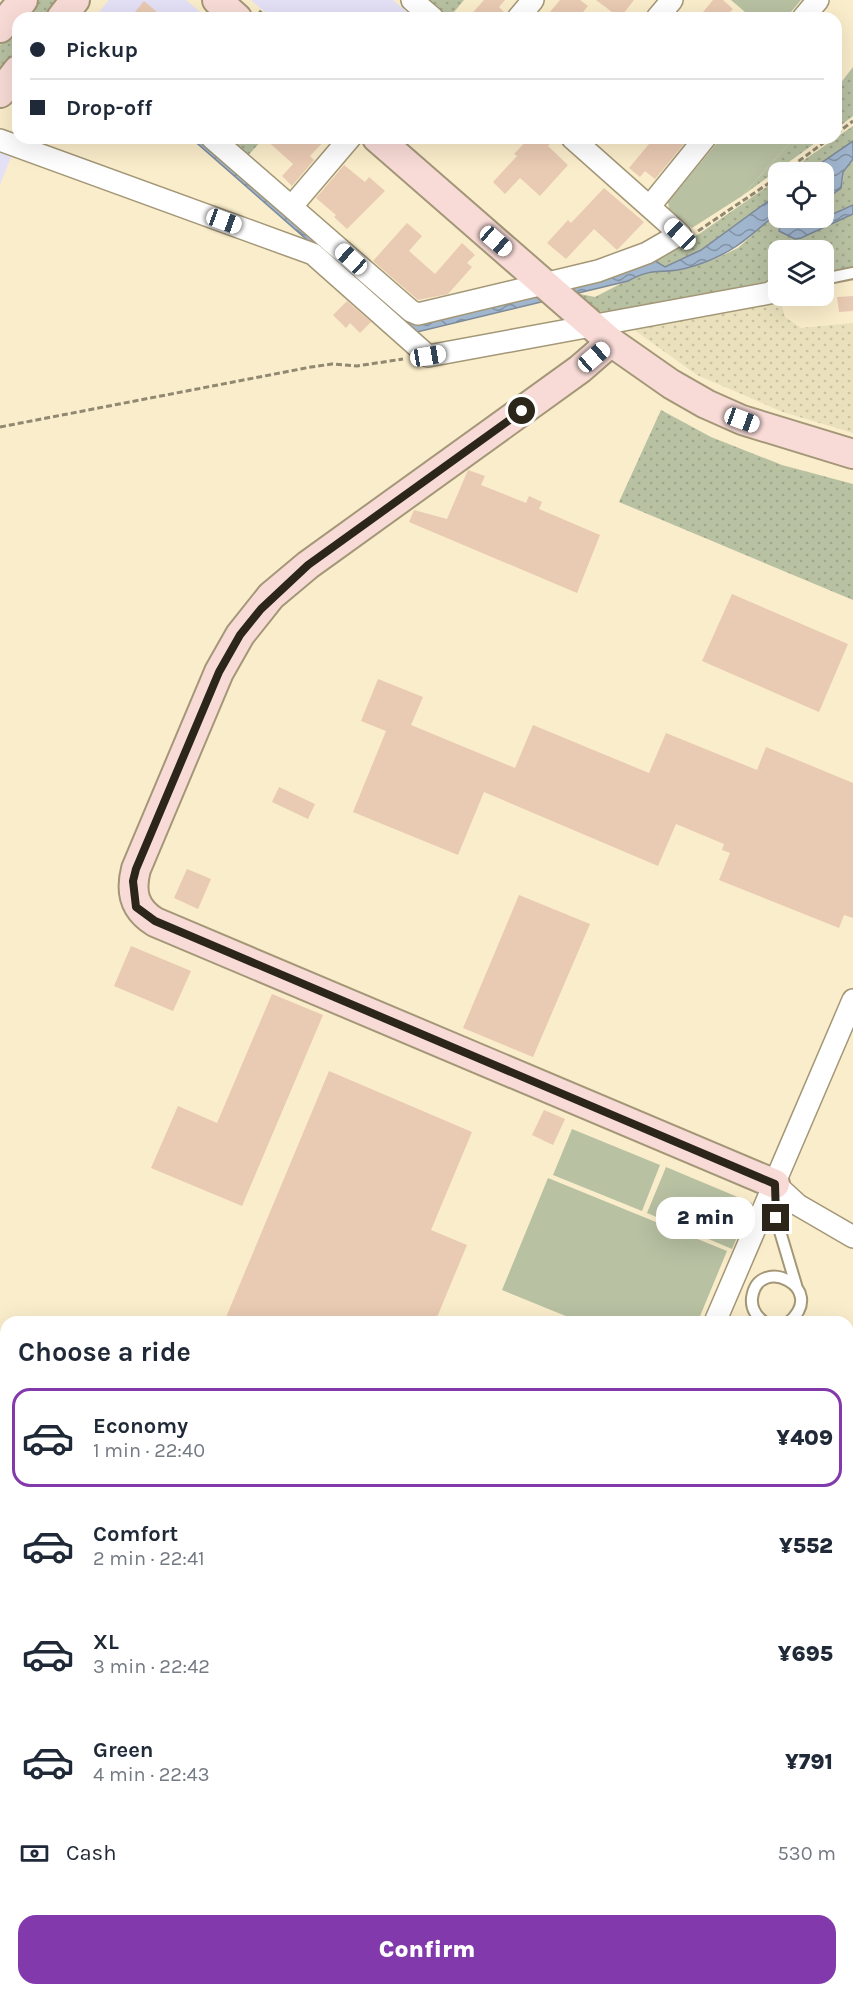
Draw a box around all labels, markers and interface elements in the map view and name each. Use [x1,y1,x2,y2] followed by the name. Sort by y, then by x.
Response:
[66,37,138,63] text: Pickup
[66,95,152,121] text: Drop-off
[768,162,834,306] map controls
[768,162,834,228] button: locate
[204,206,244,236] car
[661,215,699,253] car
[477,222,515,260] car
[332,240,370,278] car
[768,240,834,306] button: layers
[575,338,613,376] car
[409,344,447,368] car
[508,397,535,424] route start
[722,405,762,435] car
[656,1197,755,1239] callout: 2 min
[762,1204,789,1231] route end
[677,1206,734,1229] text: 2 min
[18,1336,191,1368] text: Choose a ride
[21,1411,75,1465] icon: car
[93,1413,188,1439] text: Economy
[776,1425,833,1451] text: ¥409
[93,1439,205,1462] text: 1 min · 22:40
[21,1519,75,1573] icon: car
[93,1521,178,1547] text: Comfort
[779,1533,833,1559] text: ¥552
[93,1547,205,1570] text: 2 min · 22:41
[21,1627,75,1681] icon: car
[93,1629,119,1655] text: XL
[778,1641,833,1667] text: ¥695
[93,1655,210,1678] text: 3 min · 22:42
[21,1735,75,1789] icon: car
[93,1737,154,1763] text: Green
[785,1749,833,1775] text: ¥791
[93,1763,210,1786] text: 4 min · 22:43
[18,1837,51,1870] icon: cash
[66,1840,116,1866] text: Cash
[778,1842,836,1865] text: 530 m
[18,1915,836,1984] button: Confirm

